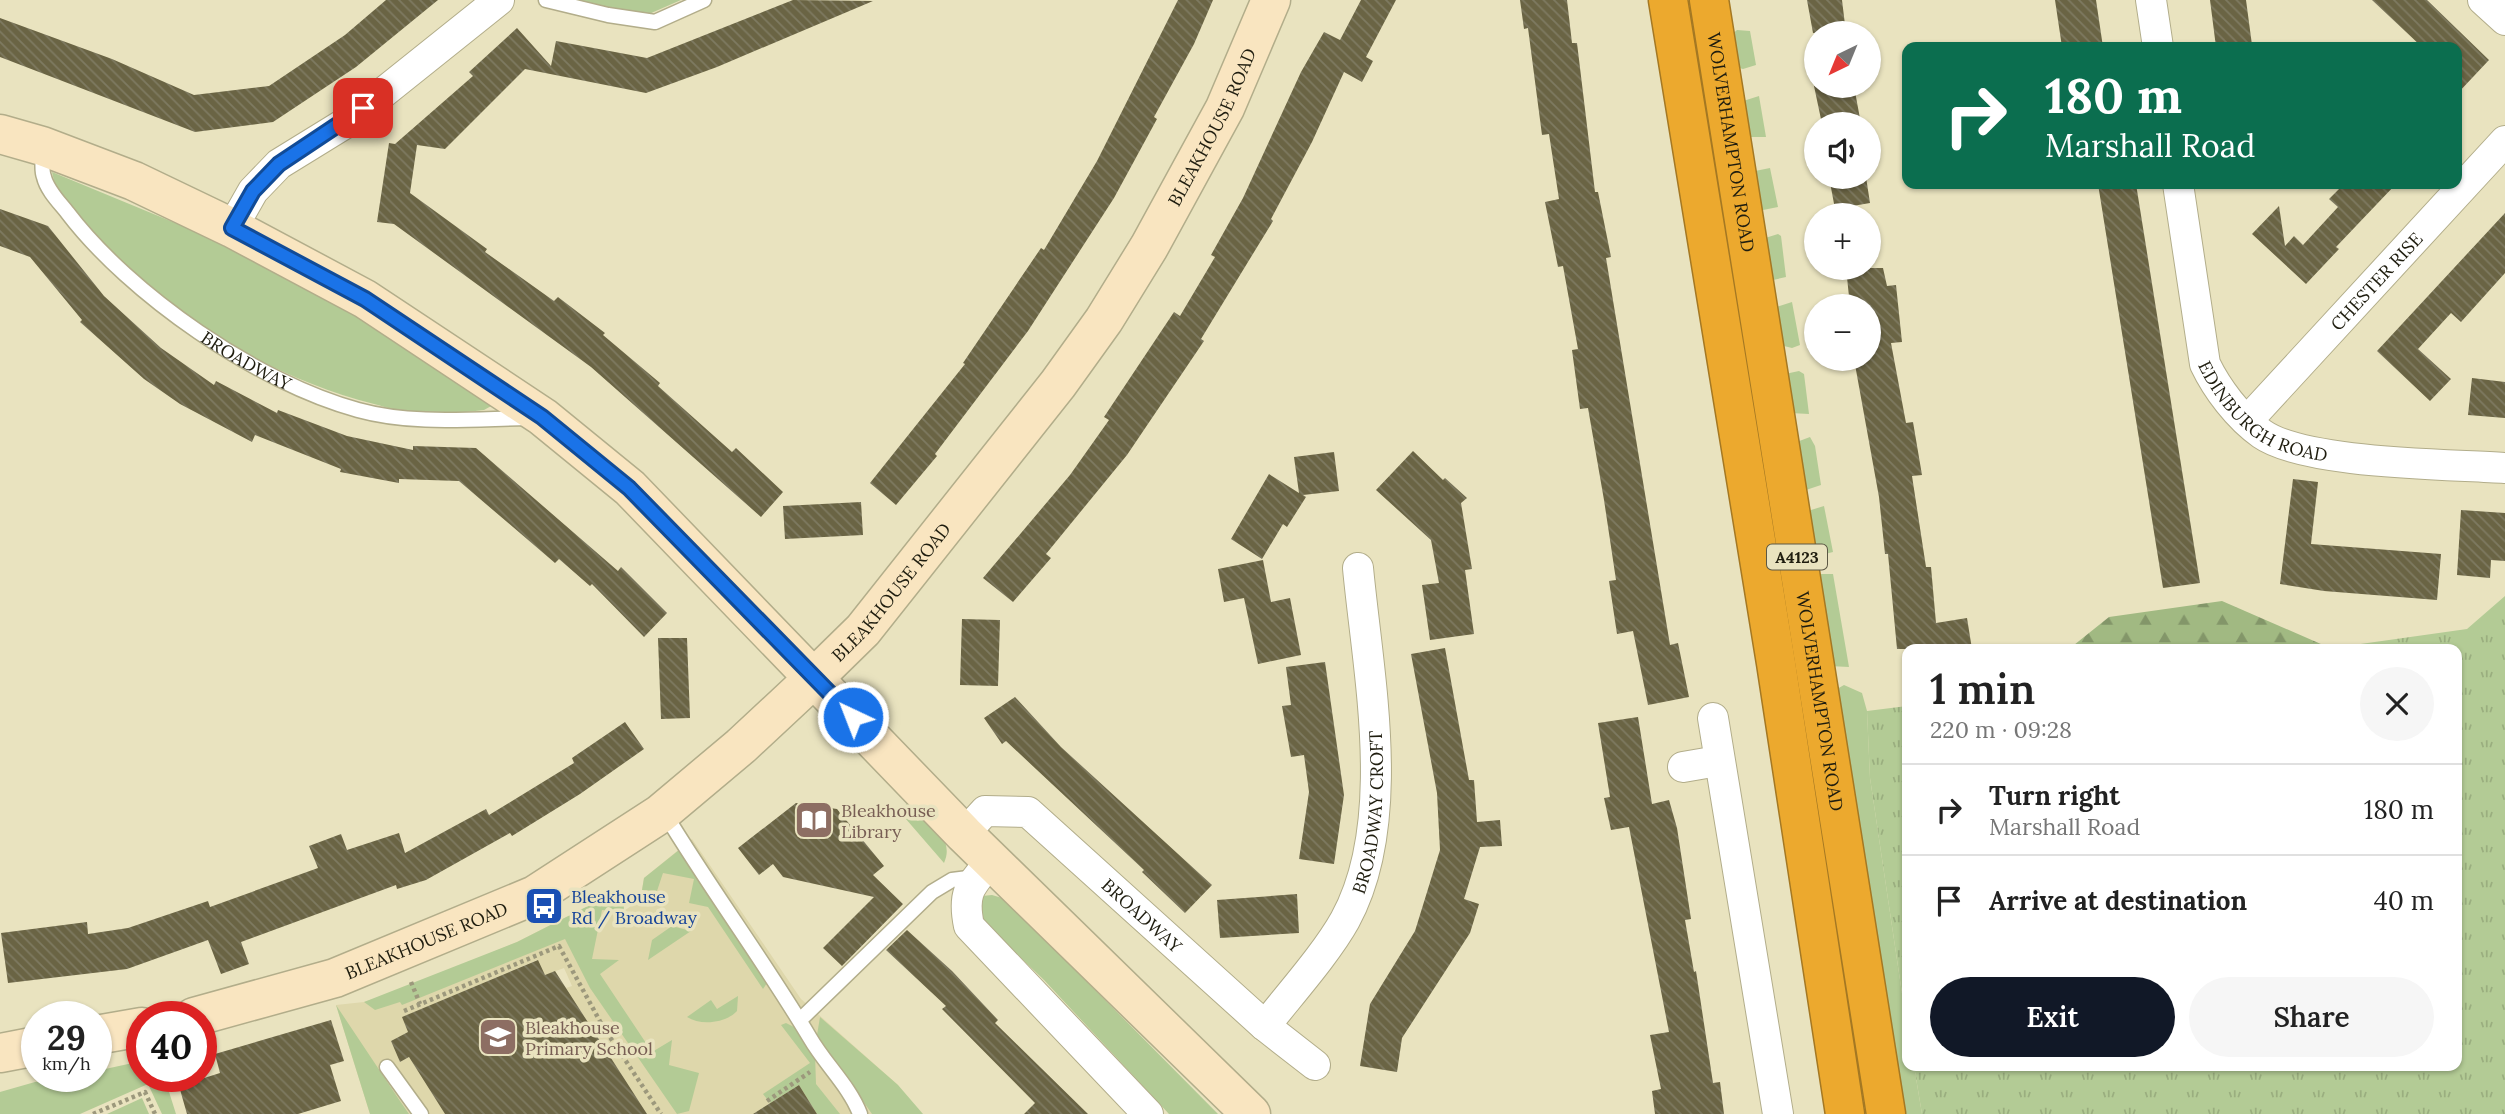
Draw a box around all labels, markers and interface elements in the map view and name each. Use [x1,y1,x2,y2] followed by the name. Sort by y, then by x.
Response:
[1804,21,1881,98] north arrow
[1804,21,1881,371] map controls
[1703,31,1760,254] street label: WOLVERHAMPTON ROAD
[1162,44,1261,210] street label: BLEAKHOUSE ROAD
[2045,64,2182,126] text: 180 m
[1930,70,2021,161] icon: right
[333,78,393,138] pin
[344,89,382,127] icon: arrive
[1804,112,1881,189] button: sound
[2045,125,2255,166] text: Marshall Road
[1804,203,1881,280] button: +
[2325,227,2427,335] street label: CHESTER RISE
[1804,294,1881,371] button: −
[197,326,296,395] street label: BROADWAY
[2194,357,2329,466] street label: EDINBURGH ROAD
[826,518,955,666] street label: BLEAKHOUSE ROAD
[1767,544,1827,570] road number: A4123
[1792,590,1849,813] street label: WOLVERHAMPTON ROAD
[1930,662,2035,716] text: 1 min
[2360,667,2434,741] button: close
[816,680,890,754] position arrow
[1930,715,2072,744] text: 220 m · 09:28
[1347,730,1387,897] street label: BROADWAY CROFT
[1989,779,2120,812] text: Turn right
[1930,791,1968,829] icon: right
[2364,793,2434,826] text: 180 m
[793,799,835,841] library icon: Bleakhouse Library
[841,799,936,843] place label: Bleakhouse Library
[1989,812,2140,841] text: Marshall Road
[1097,873,1187,958] street label: BROADWAY
[1930,882,1968,920] icon: arrive
[1989,884,2247,917] text: Arrive at destination
[2374,884,2434,917] text: 40 m
[523,885,565,927] bus stop icon: Bleakhouse Rd / Broadway
[571,885,697,929] place label: Bleakhouse Rd / Broadway
[341,896,511,984] street label: BLEAKHOUSE ROAD
[1930,977,2175,1057] button: Exit
[2189,977,2434,1057] button: Share
[126,1001,217,1092] speed limit sign: 40
[47,1015,86,1060] text: 29
[477,1016,519,1058] school or university icon: Bleakhouse Primary School
[525,1016,653,1060] place label: Bleakhouse Primary School
[42,1052,91,1075] text: km/h

